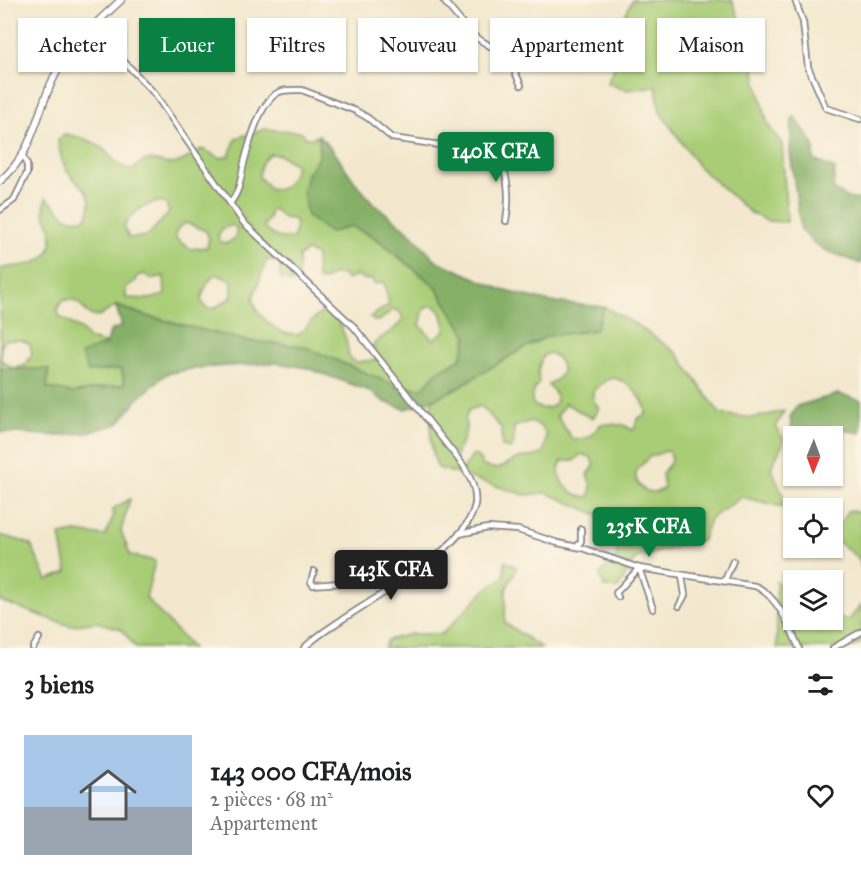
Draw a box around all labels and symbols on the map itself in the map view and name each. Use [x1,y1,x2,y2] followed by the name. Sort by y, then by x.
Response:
[434,132,558,183] pin: 140K CFA
[783,426,843,486] north arrow
[587,507,711,558] pin: 235K CFA
[329,550,453,601] pin: 143K CFA

